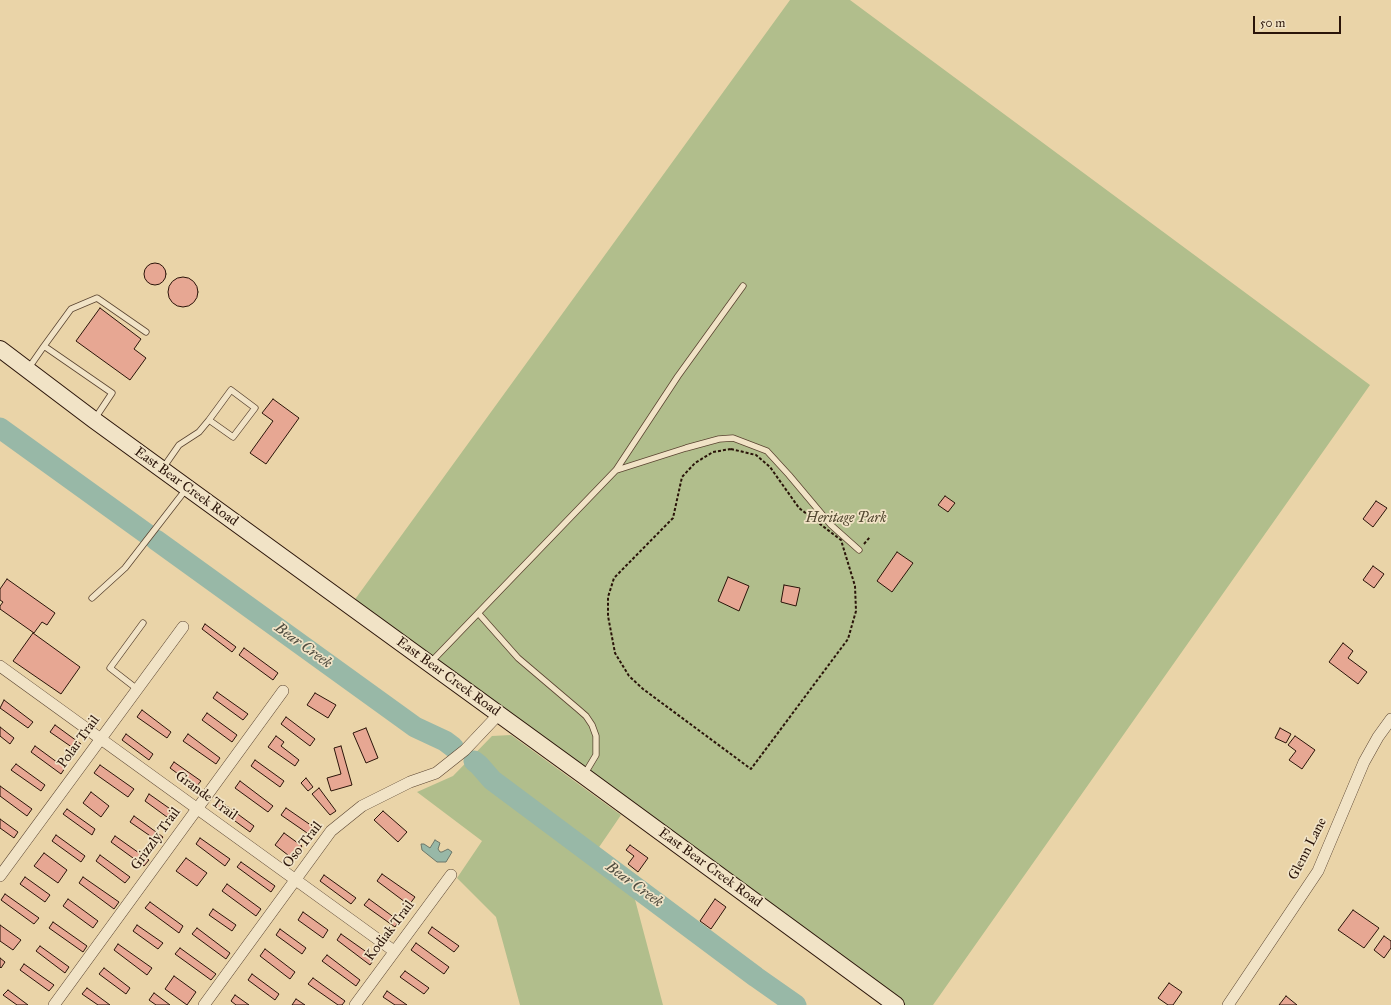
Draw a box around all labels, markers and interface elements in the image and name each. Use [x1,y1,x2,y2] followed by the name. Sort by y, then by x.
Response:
[1255,8,1343,34] scale bar
[1260,16,1285,30] text: 50 m
[131,444,241,530] street label: East Bear Creek Road
[806,511,886,527] park label: Heritage Park
[271,619,335,673] water label: Bear Creek
[393,634,503,720] street label: East Bear Creek Road
[54,712,104,772] street label: Polar Trail
[172,768,240,824] street label: Grande Trail
[128,804,184,874] street label: Grizzly Trail
[1285,815,1331,883] street label: Glenn Lane
[280,819,326,871] street label: Oso Trail
[655,825,765,911] street label: East Bear Creek Road
[602,858,666,912] water label: Bear Creek
[362,897,418,965] street label: Kodiak Trail

